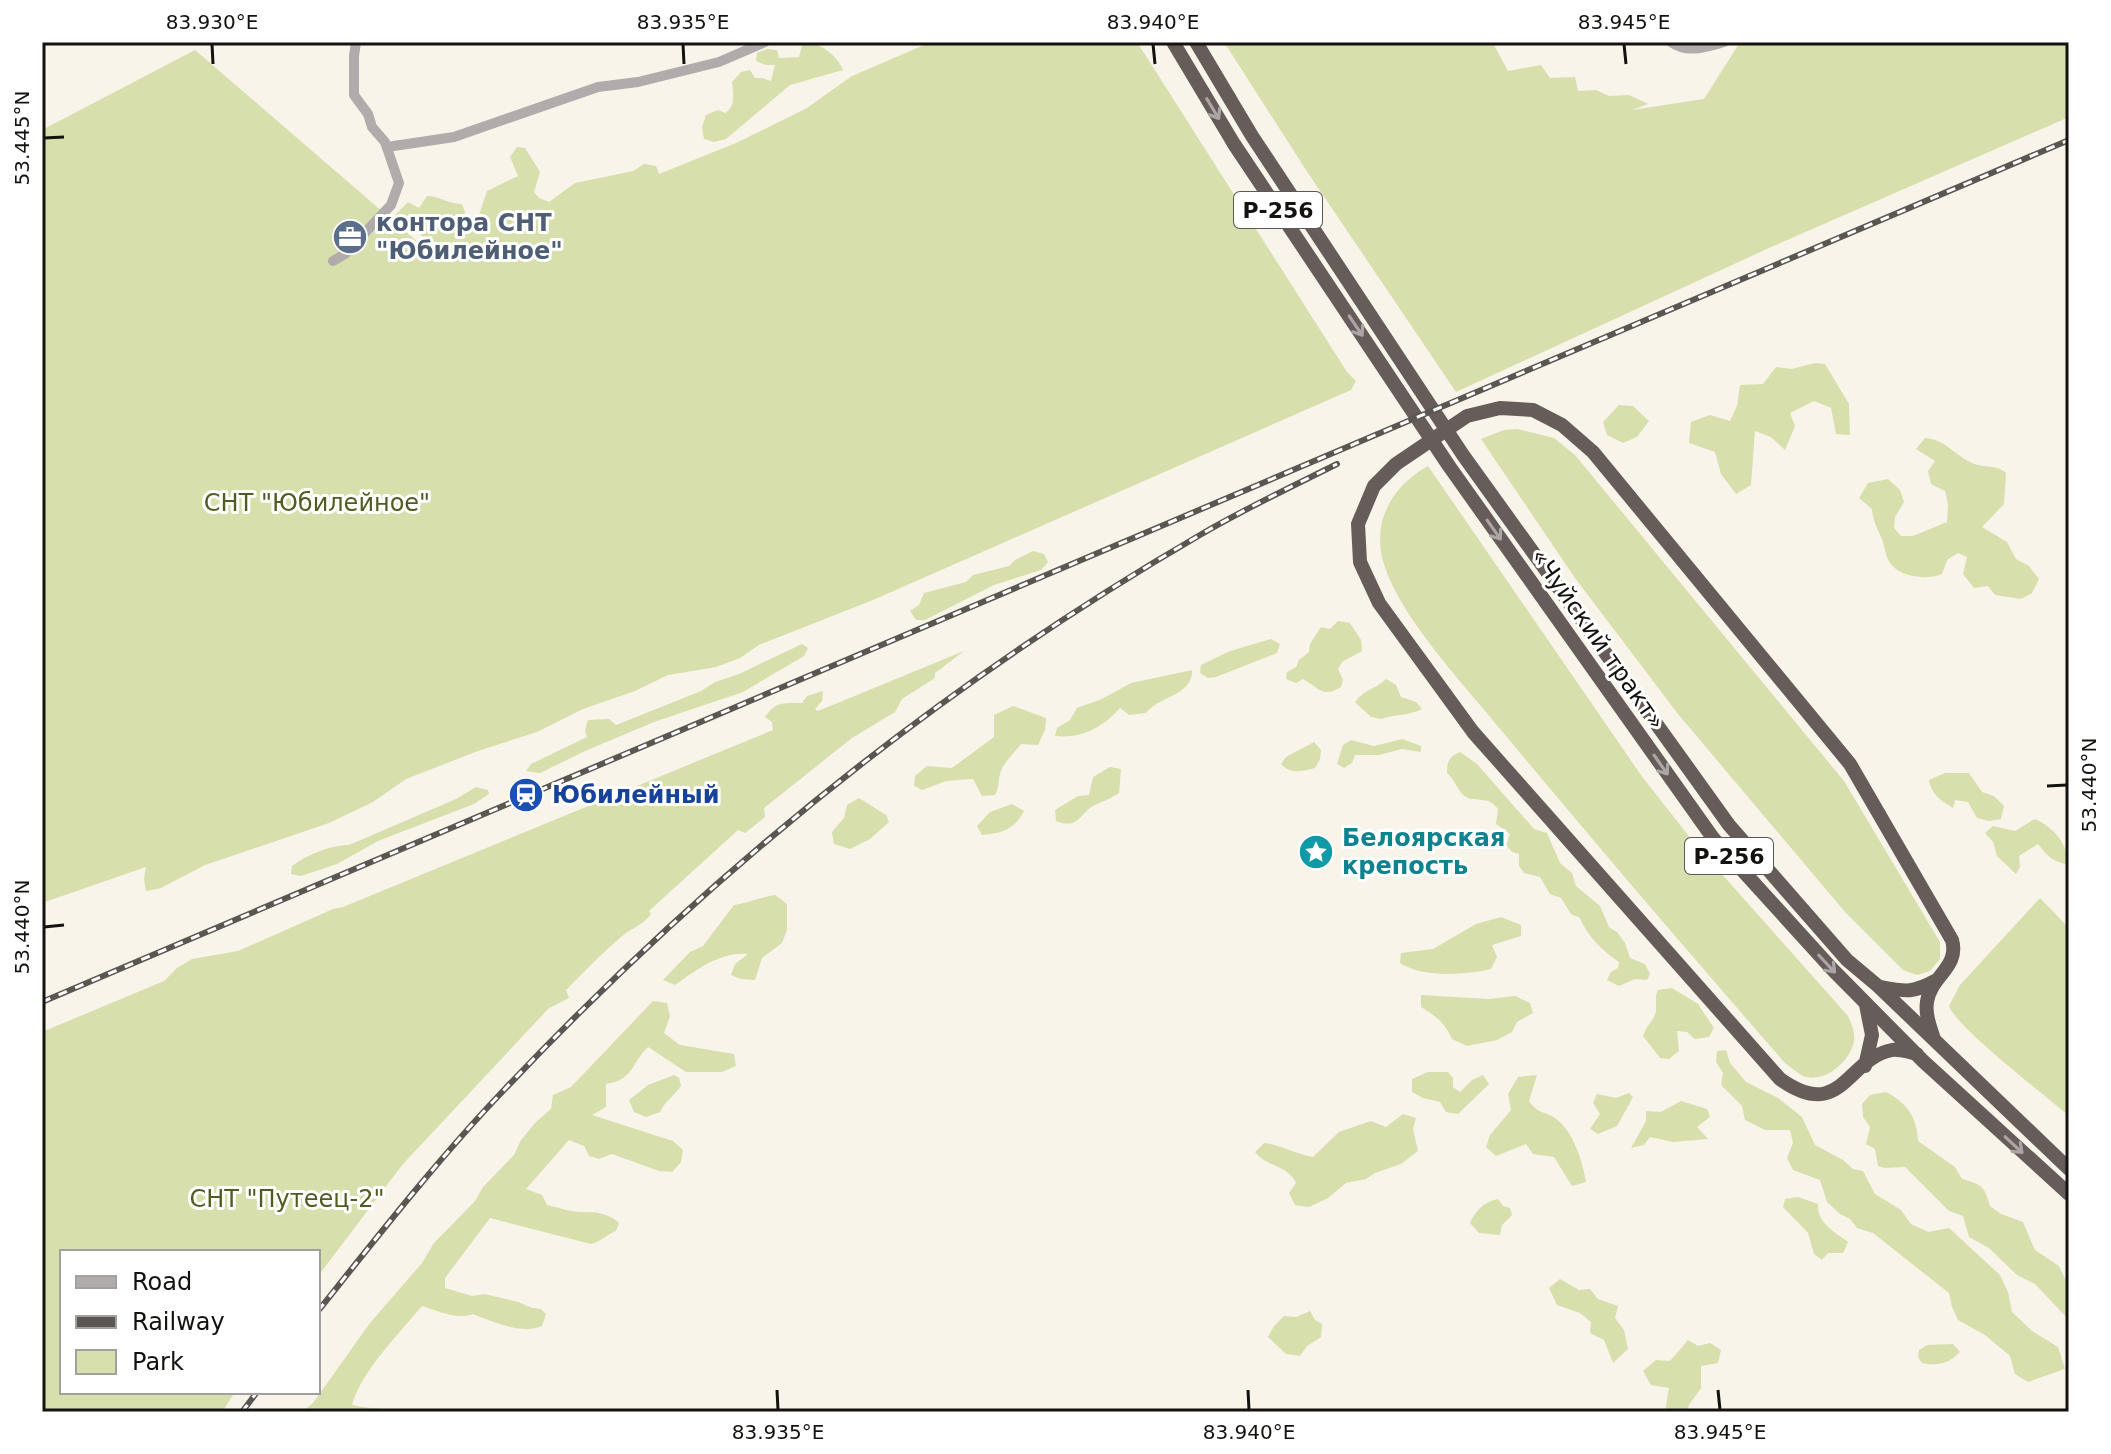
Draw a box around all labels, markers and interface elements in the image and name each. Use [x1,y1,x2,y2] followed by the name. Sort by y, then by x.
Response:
[166,10,258,34] text: 83.930°E
[637,10,729,34] text: 83.935°E
[1107,10,1199,34] text: 83.940°E
[1578,10,1670,34] text: 83.945°E
[10,91,34,185] text: 53.445°N
[1205,97,1221,120] one-way arrow
[1234,192,1322,228] road number: Р-256
[376,209,563,265] place label: контора СНТ "Юбилейное"
[331,218,369,256] office icon: контора СНТ "Юбилейное"
[1348,315,1364,337] one-way arrow
[204,489,430,517] park label: СНТ "Юбилейное"
[1486,518,1502,540] one-way arrow
[1525,543,1671,735] street label: «Чуйский тракт»
[2077,738,2101,832] text: 53.440°N
[1653,753,1669,775] one-way arrow
[507,776,545,814] station icon: Юбилейный
[552,781,720,809] place label: Юбилейный
[1342,824,1505,880] place label: Белоярская крепость
[1297,833,1335,871] place icon: Белоярская крепость
[1685,838,1773,874] road number: Р-256
[10,880,34,974] text: 53.440°N
[1818,953,1836,973] one-way arrow
[2003,1135,2023,1154] one-way arrow
[189,1185,385,1213] park label: СНТ "Путеец-2"
[60,1250,320,1394] legend
[132,1268,192,1296] text: Road
[132,1308,225,1336] text: Railway
[132,1348,184,1376] text: Park
[732,1420,824,1444] text: 83.935°E
[1203,1420,1295,1444] text: 83.940°E
[1674,1420,1766,1444] text: 83.945°E

